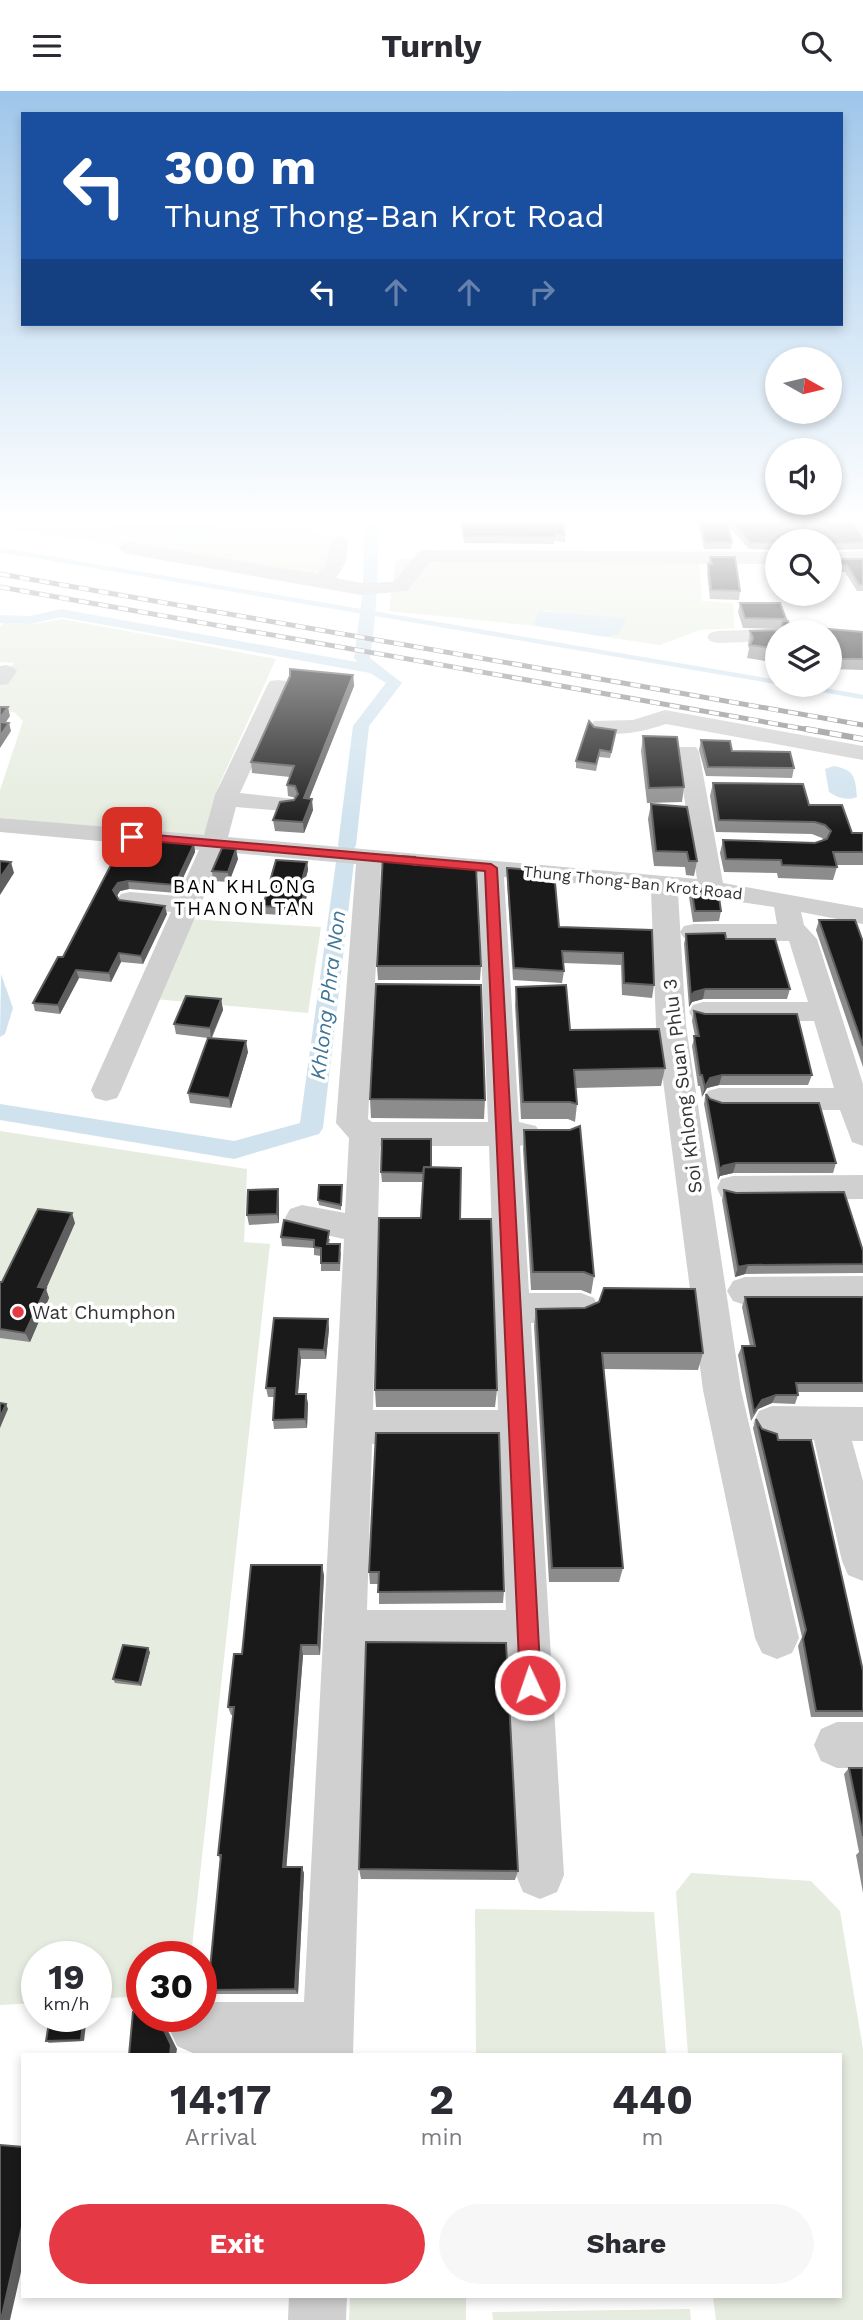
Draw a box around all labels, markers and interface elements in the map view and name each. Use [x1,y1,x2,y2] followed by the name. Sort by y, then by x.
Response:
[28,27,66,65] icon: menu
[381,27,482,65] text: Turnly
[797,27,835,65] icon: search
[164,138,316,196] text: 300 m
[49,140,140,231] icon: left
[164,197,605,235] text: Thung Thong-Ban Krot Road
[304,273,342,311] icon: left
[377,273,415,311] icon: ahead
[450,273,488,311] icon: ahead
[523,273,561,311] icon: right
[765,347,842,423] north arrow
[765,347,842,697] map controls
[765,438,842,515] button: sound
[765,529,842,606] button: search
[765,620,842,697] button: layers
[102,807,162,867] pin
[113,818,151,856] icon: arrive
[522,862,743,903] street label: Thung Thong-Ban Krot Road
[173,875,317,920] district label: BAN KHLONG THANON TAN
[305,909,350,1081] water label: Khlong Phra Non
[658,977,707,1195] street label: Soi Khlong Suan Phlu 3
[32,1301,176,1324] place label: Wat Chumphon
[10,1304,26,1320] marker: Wat Chumphon
[493,1648,567,1722] position arrow
[126,1941,217,2032] speed limit sign: 30
[48,1956,85,1998] text: 19
[43,1993,90,2014] text: km/h
[170,2075,272,2124] text: 14:17
[429,2075,454,2124] text: 2
[612,2075,693,2124] text: 440
[185,2124,257,2151] text: Arrival
[420,2124,463,2151] text: min
[641,2124,663,2151] text: m
[49,2204,425,2284] button: Exit
[439,2204,814,2284] button: Share

